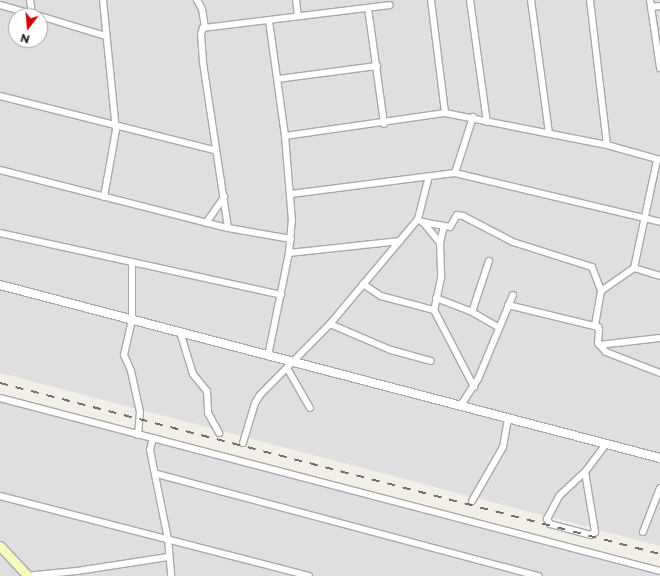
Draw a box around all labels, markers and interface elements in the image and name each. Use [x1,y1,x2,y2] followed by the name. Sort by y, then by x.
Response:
[8,8,48,48] north arrow
[19,31,31,47] text: N

